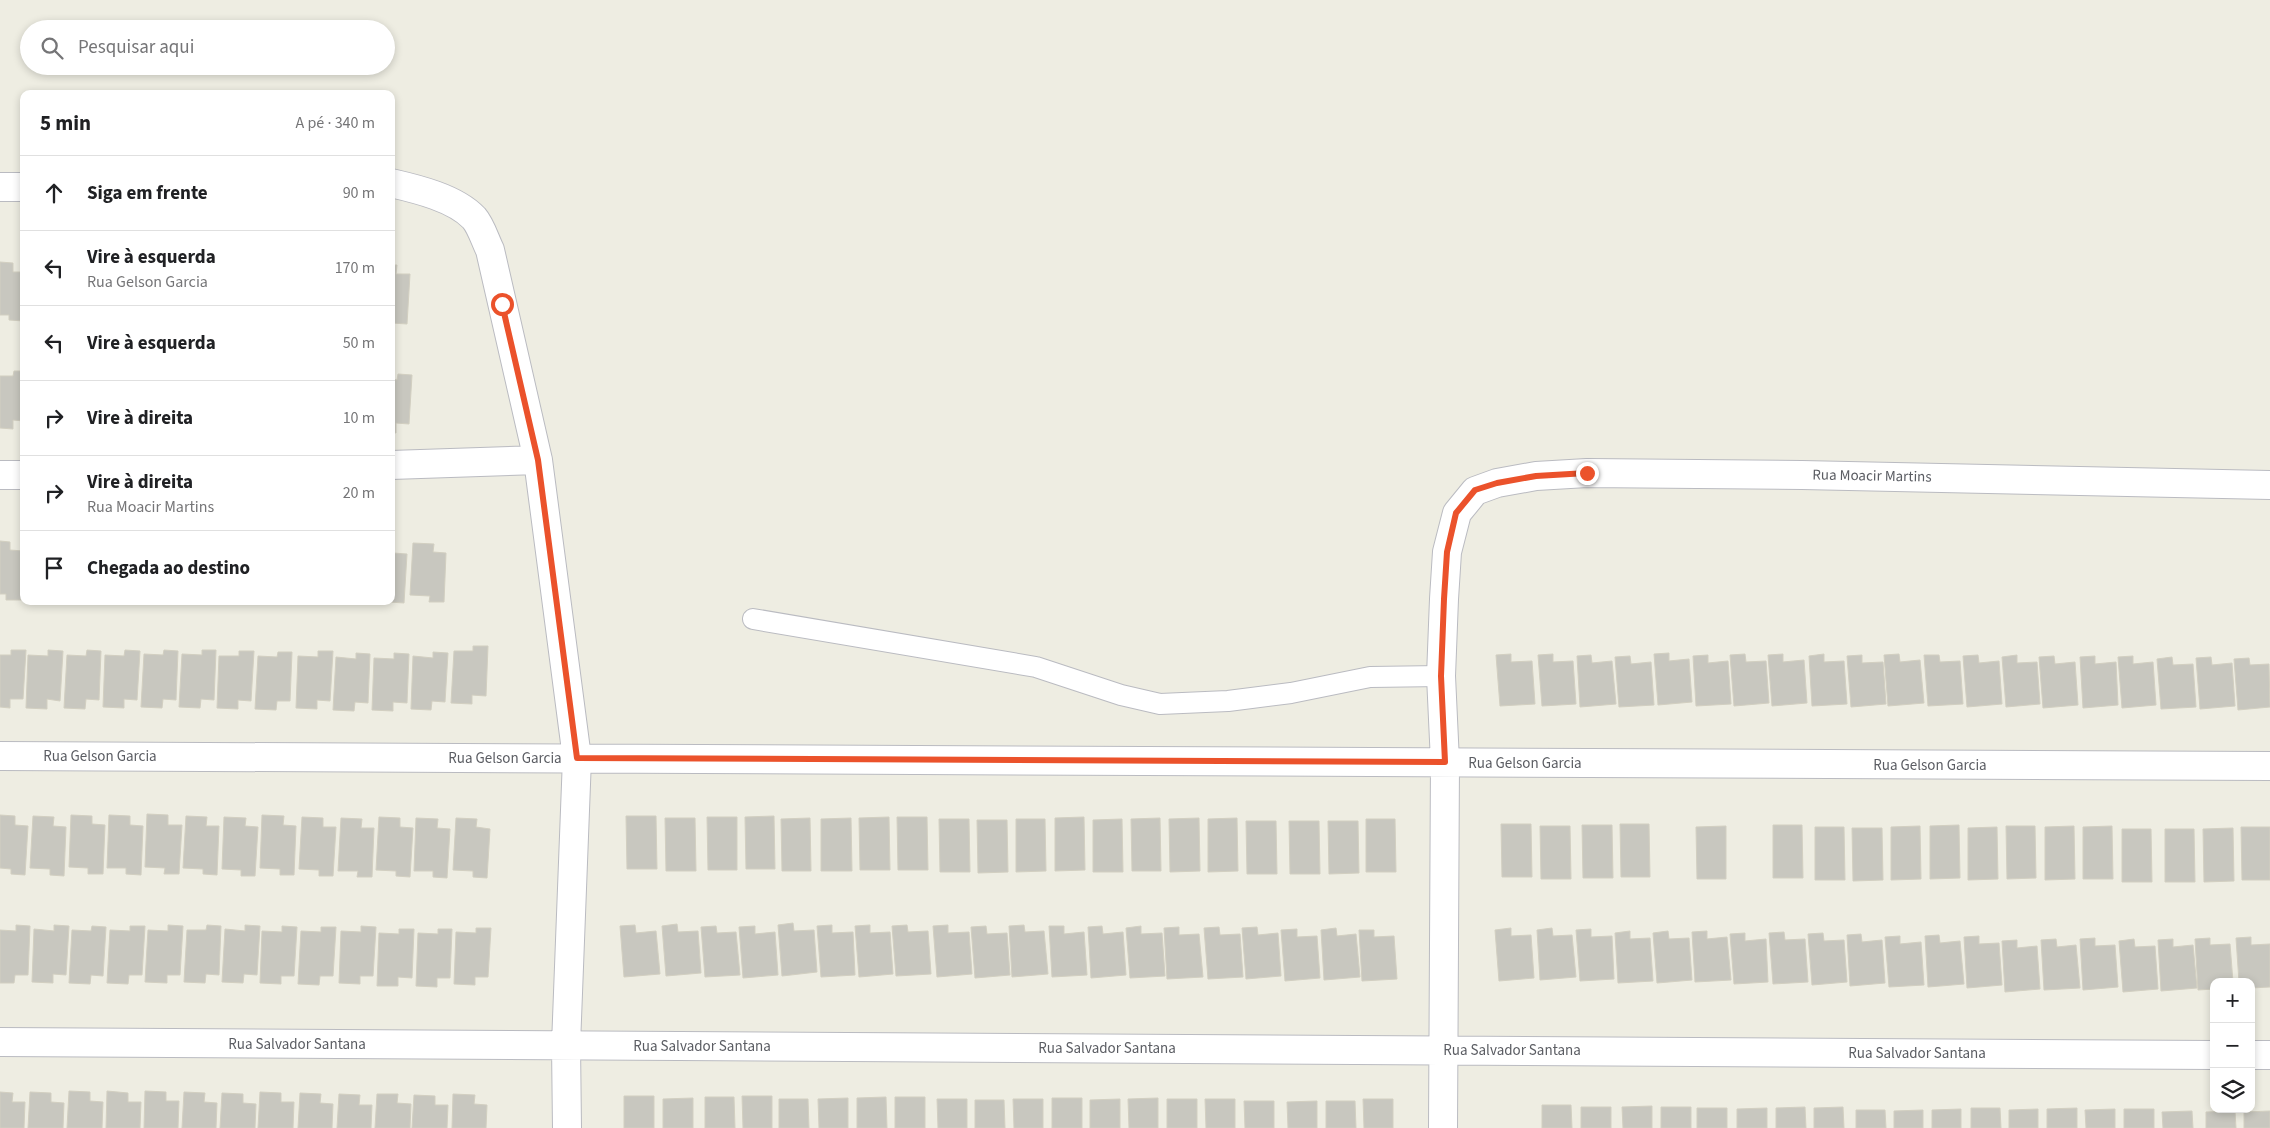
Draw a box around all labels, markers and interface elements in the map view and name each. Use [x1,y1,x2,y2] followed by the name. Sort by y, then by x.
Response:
[20,20,395,75] search box
[38,34,66,62] icon: search
[78,34,194,61] text: Pesquisar aqui
[40,108,91,138] text: 5 min
[296,112,375,134] text: A pé · 340 m
[40,179,68,207] icon: ahead
[87,180,208,207] text: Siga em frente
[343,182,375,204] text: 90 m
[87,244,216,271] text: Vire à esquerda
[40,254,68,282] icon: left
[335,257,375,279] text: 170 m
[87,271,208,293] text: Rua Gelson Garcia
[491,293,514,316] route start
[40,329,68,357] icon: left
[87,330,216,357] text: Vire à esquerda
[343,332,375,354] text: 50 m
[40,404,68,432] icon: right
[87,405,193,432] text: Vire à direita
[343,407,375,429] text: 10 m
[1576,462,1599,485] route end
[1812,464,1932,488] street label: Rua Moacir Martins
[87,469,193,496] text: Vire à direita
[40,479,68,507] icon: right
[343,482,375,504] text: 20 m
[87,496,214,518] text: Rua Moacir Martins
[40,554,68,582] icon: arrive
[87,555,250,582] text: Chegada ao destino
[43,746,157,767] street label: Rua Gelson Garcia
[448,748,562,769] street label: Rua Gelson Garcia
[1468,753,1582,774] street label: Rua Gelson Garcia
[1873,755,1987,776] street label: Rua Gelson Garcia
[2210,978,2255,1113] map controls
[2210,978,2255,1023] button: +
[2210,1023,2255,1068] button: −
[228,1034,366,1055] street label: Rua Salvador Santana
[633,1036,771,1057] street label: Rua Salvador Santana
[1038,1038,1176,1059] street label: Rua Salvador Santana
[1443,1040,1581,1061] street label: Rua Salvador Santana
[1848,1043,1986,1064] street label: Rua Salvador Santana
[2210,1068,2255,1113] button: layers

